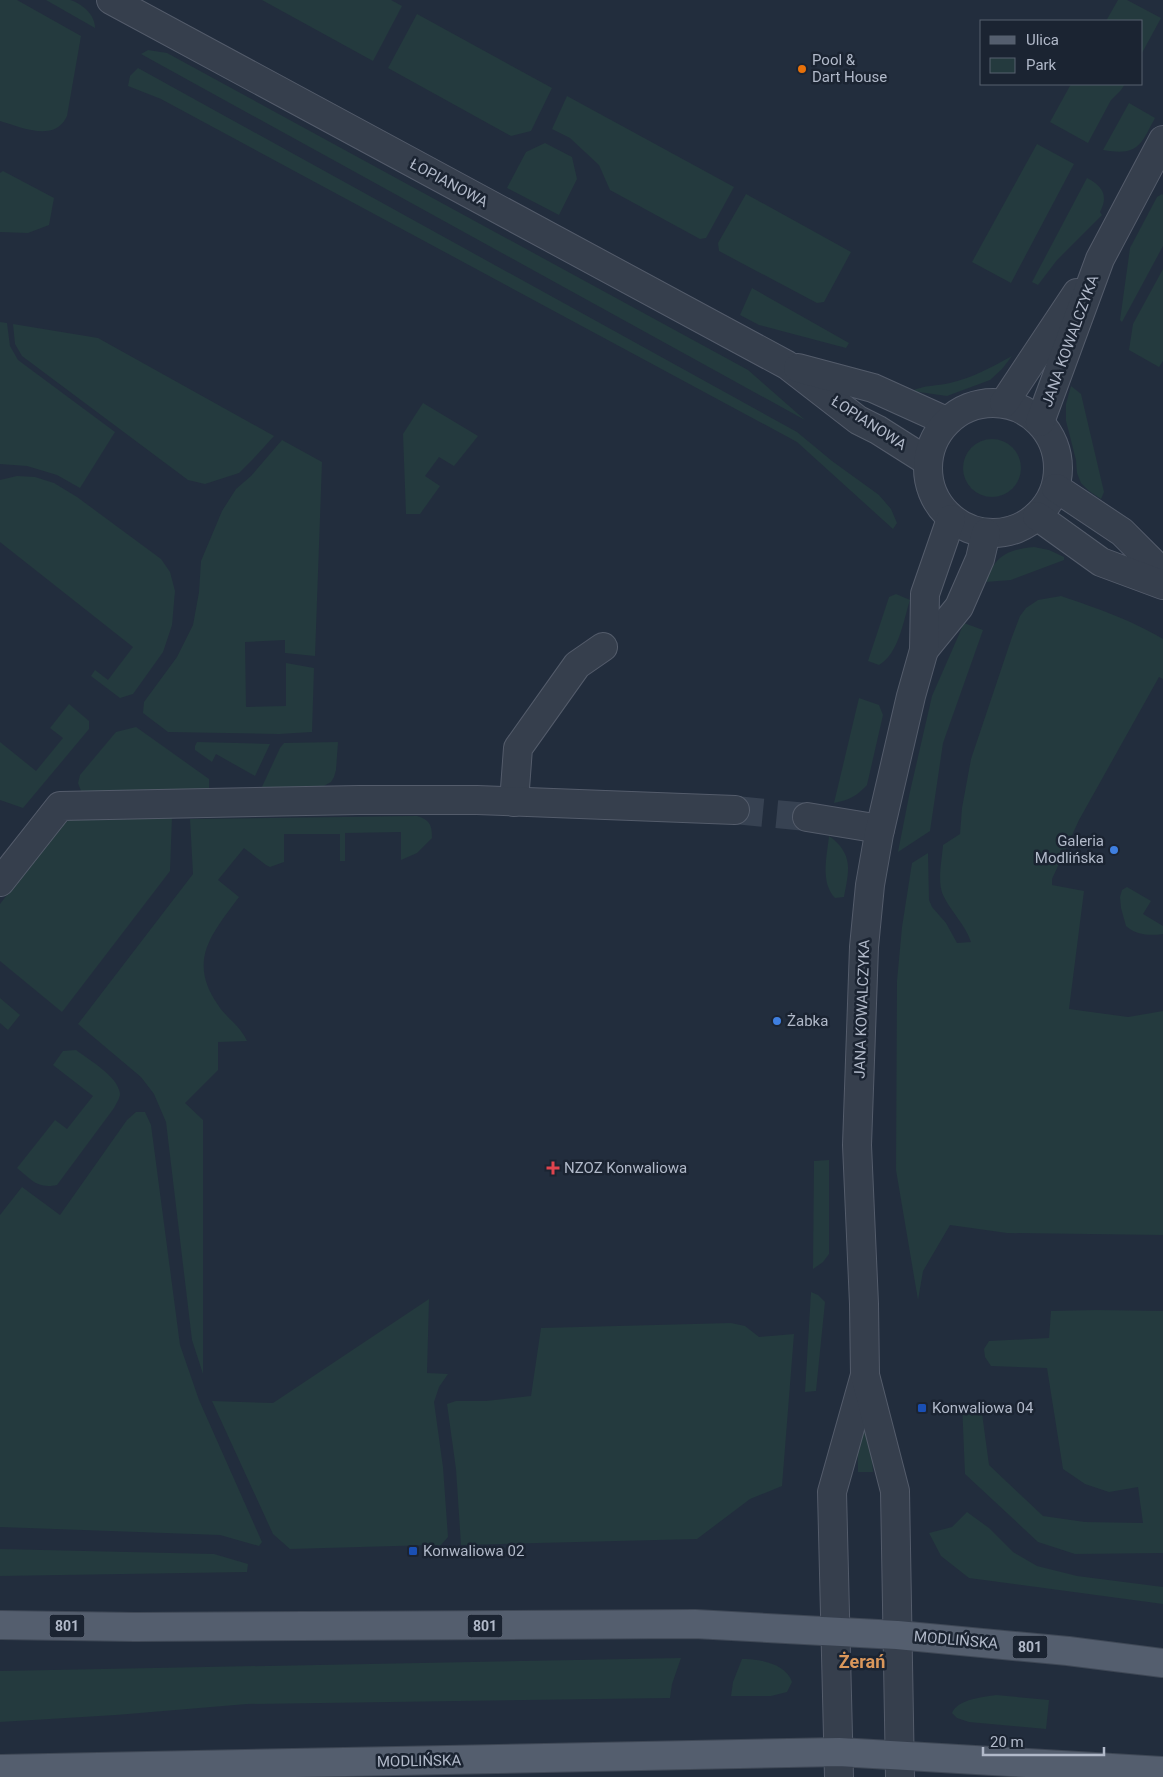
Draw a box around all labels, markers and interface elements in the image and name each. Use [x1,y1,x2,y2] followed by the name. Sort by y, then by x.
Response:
[980,20,1143,85] legend
[1026,31,1059,49] text: Ulica
[812,51,887,86] place label: Pool & Dart House
[1026,56,1057,74] text: Park
[796,63,808,75] marker: Pool & Dart House
[407,155,491,211] street label: ŁOPIANOWA
[1038,272,1102,409] street label: JANA KOWALCZYKA
[828,392,910,454] street label: ŁOPIANOWA
[1035,832,1104,867] place label: Galeria Modlińska
[1108,844,1120,856] marker: Galeria Modlińska
[851,939,873,1079] street label: JANA KOWALCZYKA
[787,1012,828,1030] place label: Żabka
[771,1015,783,1027] marker: Żabka
[564,1159,687,1177] place label: NZOZ Konwaliowa
[546,1161,560,1175] marker: NZOZ Konwaliowa
[932,1399,1034,1417] place label: Konwaliowa 04
[916,1402,928,1414] marker: Konwaliowa 04
[423,1542,524,1560] place label: Konwaliowa 02
[407,1545,419,1557] marker: Konwaliowa 02
[50,1614,84,1638] road number: 801
[468,1614,502,1638] road number: 801
[913,1627,999,1653] street label: MODLIŃSKA
[1012,1635,1048,1658] road number: 801
[839,1651,885,1672] district label: Żerań
[983,1724,1104,1756] scale bar
[990,1733,1024,1751] text: 20 m
[377,1751,461,1771] street label: MODLIŃSKA

